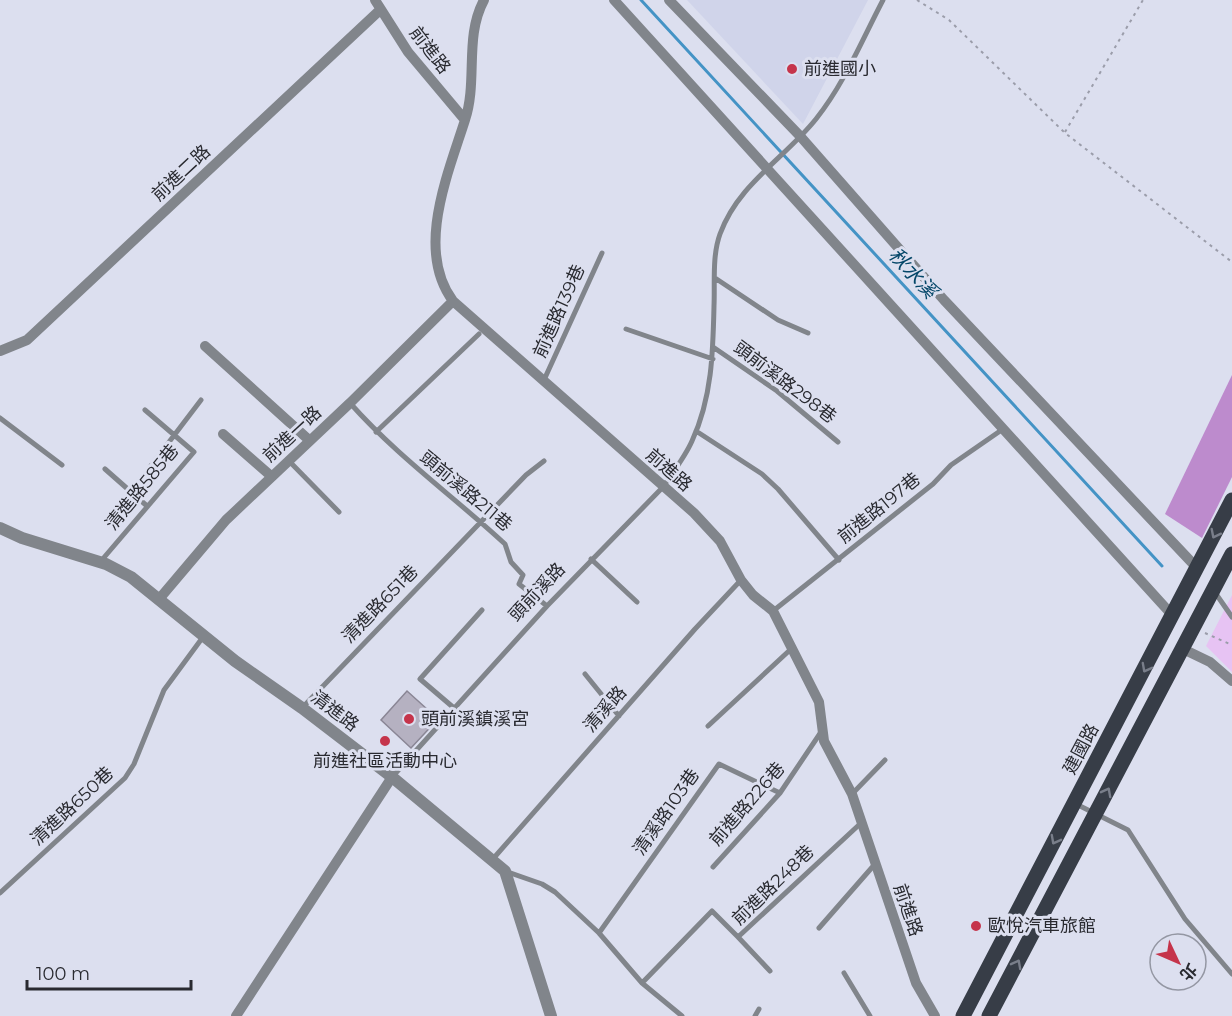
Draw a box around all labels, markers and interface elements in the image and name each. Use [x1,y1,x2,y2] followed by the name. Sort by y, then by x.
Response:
[405,22,455,78] street label: 前進路
[804,58,876,80] place label: 前進國小
[785,62,799,76] marker: 前進國小
[147,140,215,206] street label: 前進二路
[884,243,944,305] water label: 秋水溪
[529,261,589,361] street label: 前進路139巷
[729,336,841,428] street label: 頭前溪路298巷
[258,401,326,467] street label: 前進一路
[101,440,183,534] street label: 清進路585巷
[641,444,697,496] street label: 前進路
[416,446,516,536] street label: 頭前溪路211巷
[833,468,925,548] street label: 前進路197巷
[1210,528,1222,539] one-way arrow
[504,558,570,626] street label: 頭前溪路
[337,561,423,647] street label: 清進路651巷
[1142,662,1153,672] one-way arrow
[579,681,631,737] street label: 清溪路
[307,686,363,736] street label: 清進路
[421,708,529,730] place label: 頭前溪鎮溪宮
[402,712,416,726] marker: 頭前溪鎮溪宮
[1059,720,1103,778] street label: 建國路
[378,734,392,748] marker: 前進社區活動中心
[313,750,457,772] place label: 前進社區活動中心
[705,758,789,850] street label: 前進路226巷
[26,762,118,850] street label: 清進路650巷
[628,765,704,859] street label: 清溪路103巷
[1100,787,1111,798] one-way arrow
[1051,834,1062,845] one-way arrow
[727,840,819,930] street label: 前進路248巷
[889,881,927,939] street label: 前進路
[988,915,1096,937] place label: 歐悅汽車旅館
[969,919,983,933] marker: 歐悅汽車旅館
[1148,932,1208,992] north arrow
[27,953,190,991] scale bar
[1009,959,1021,970] one-way arrow
[1176,960,1201,984] text: 北
[36,963,90,985] text: 100 m

